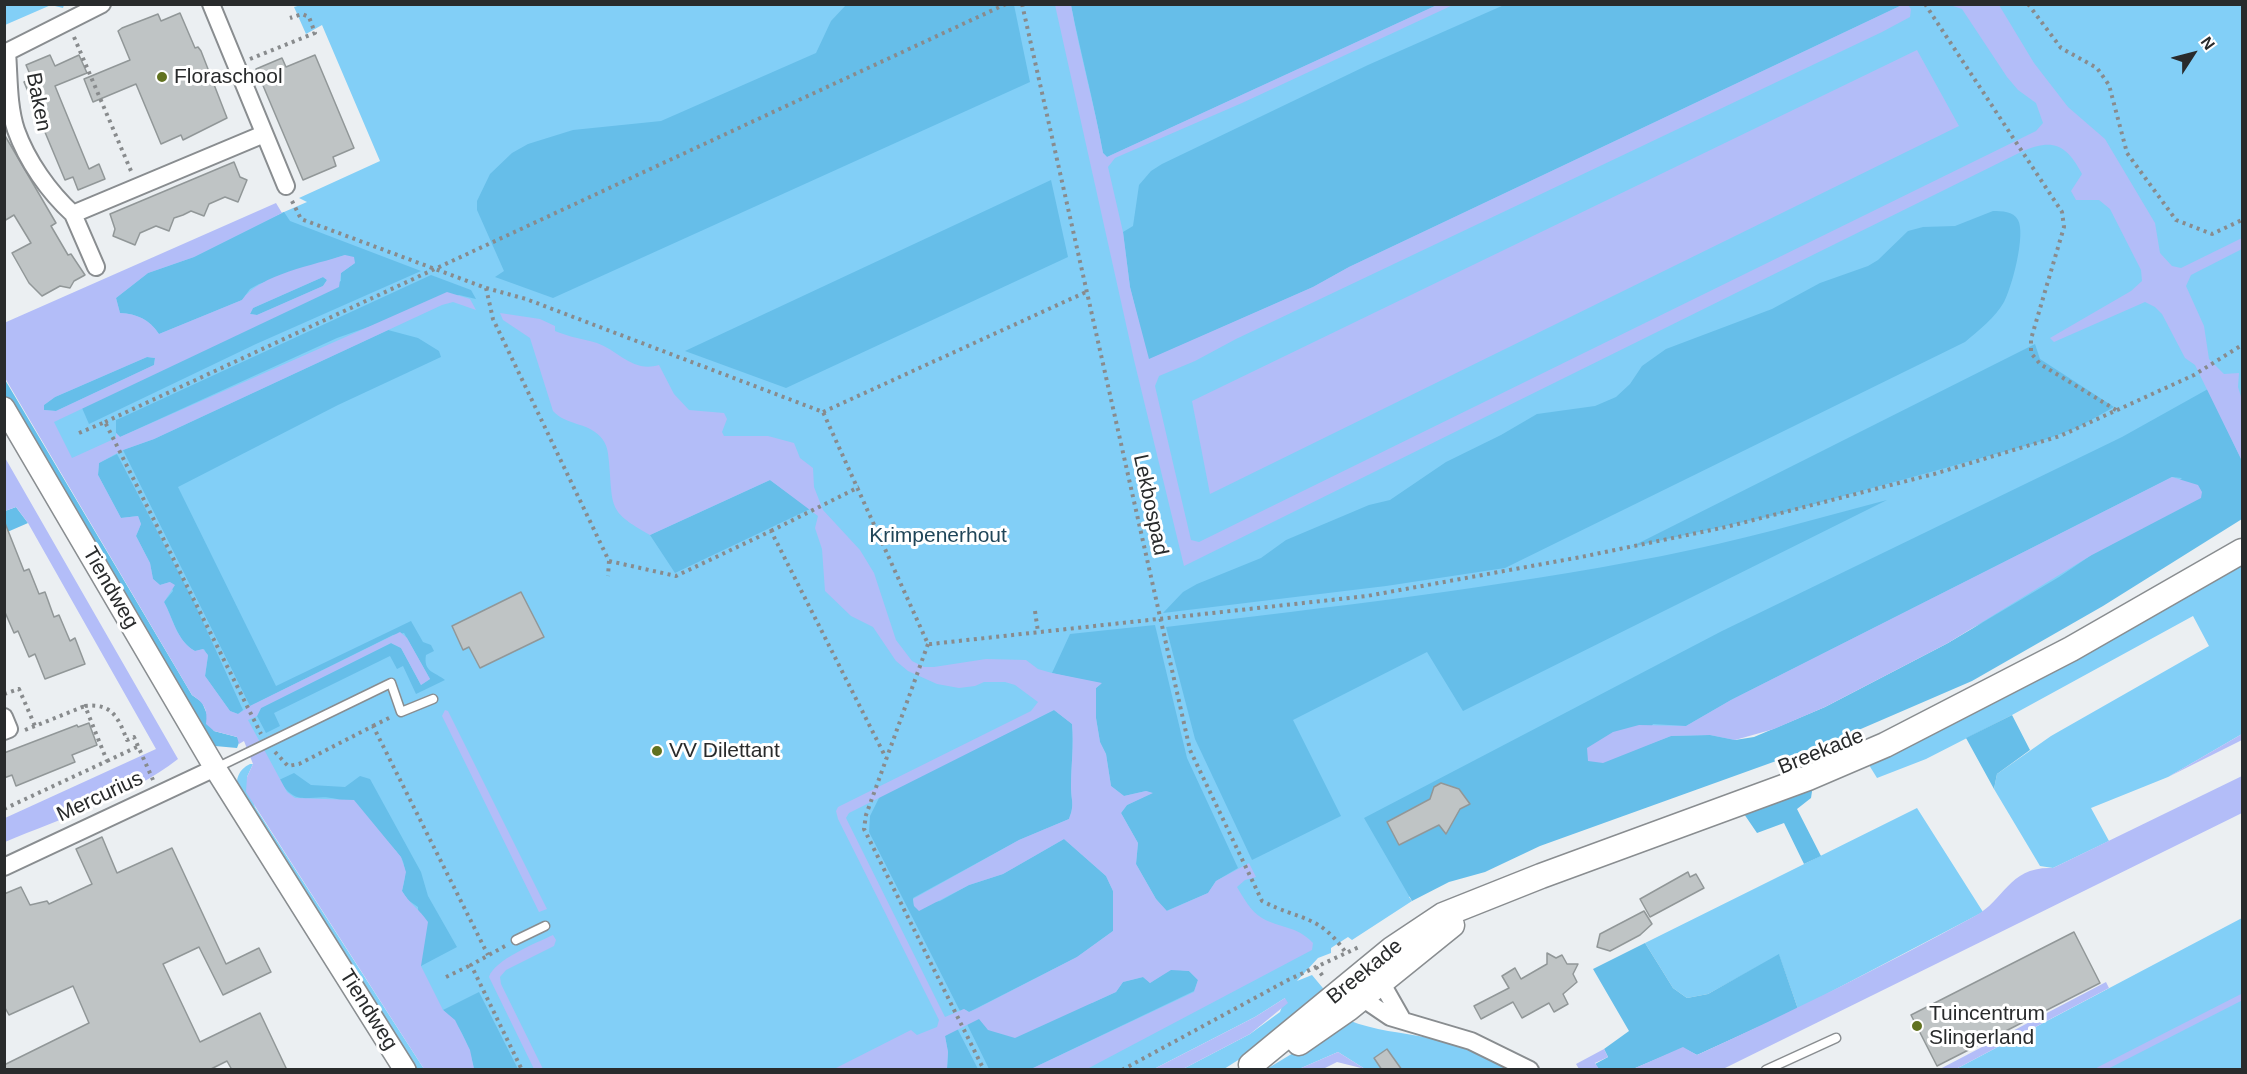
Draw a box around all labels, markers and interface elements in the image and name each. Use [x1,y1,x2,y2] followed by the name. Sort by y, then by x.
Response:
[2163,24,2223,84] north arrow
[2198,33,2218,53] text: N
[174,64,283,90] place label: Floraschool
[20,70,56,134] street label: Baken
[155,70,169,84] marker: Floraschool
[1127,452,1173,558] street label: Lekbospad
[869,523,1007,549] park label: Krimpenerhout
[77,543,143,633] street label: Tiendweg
[1775,723,1867,781] street label: Breekade
[669,738,780,764] place label: VV Dilettant
[650,744,664,758] marker: VV Dilettant
[53,766,147,828] street label: Mercurius
[1322,934,1408,1010] street label: Breekade
[333,965,403,1055] street label: Tiendweg
[1929,1001,2045,1051] place label: Tuincentrum Slingerland
[1910,1019,1924,1033] marker: Tuincentrum Slingerland

